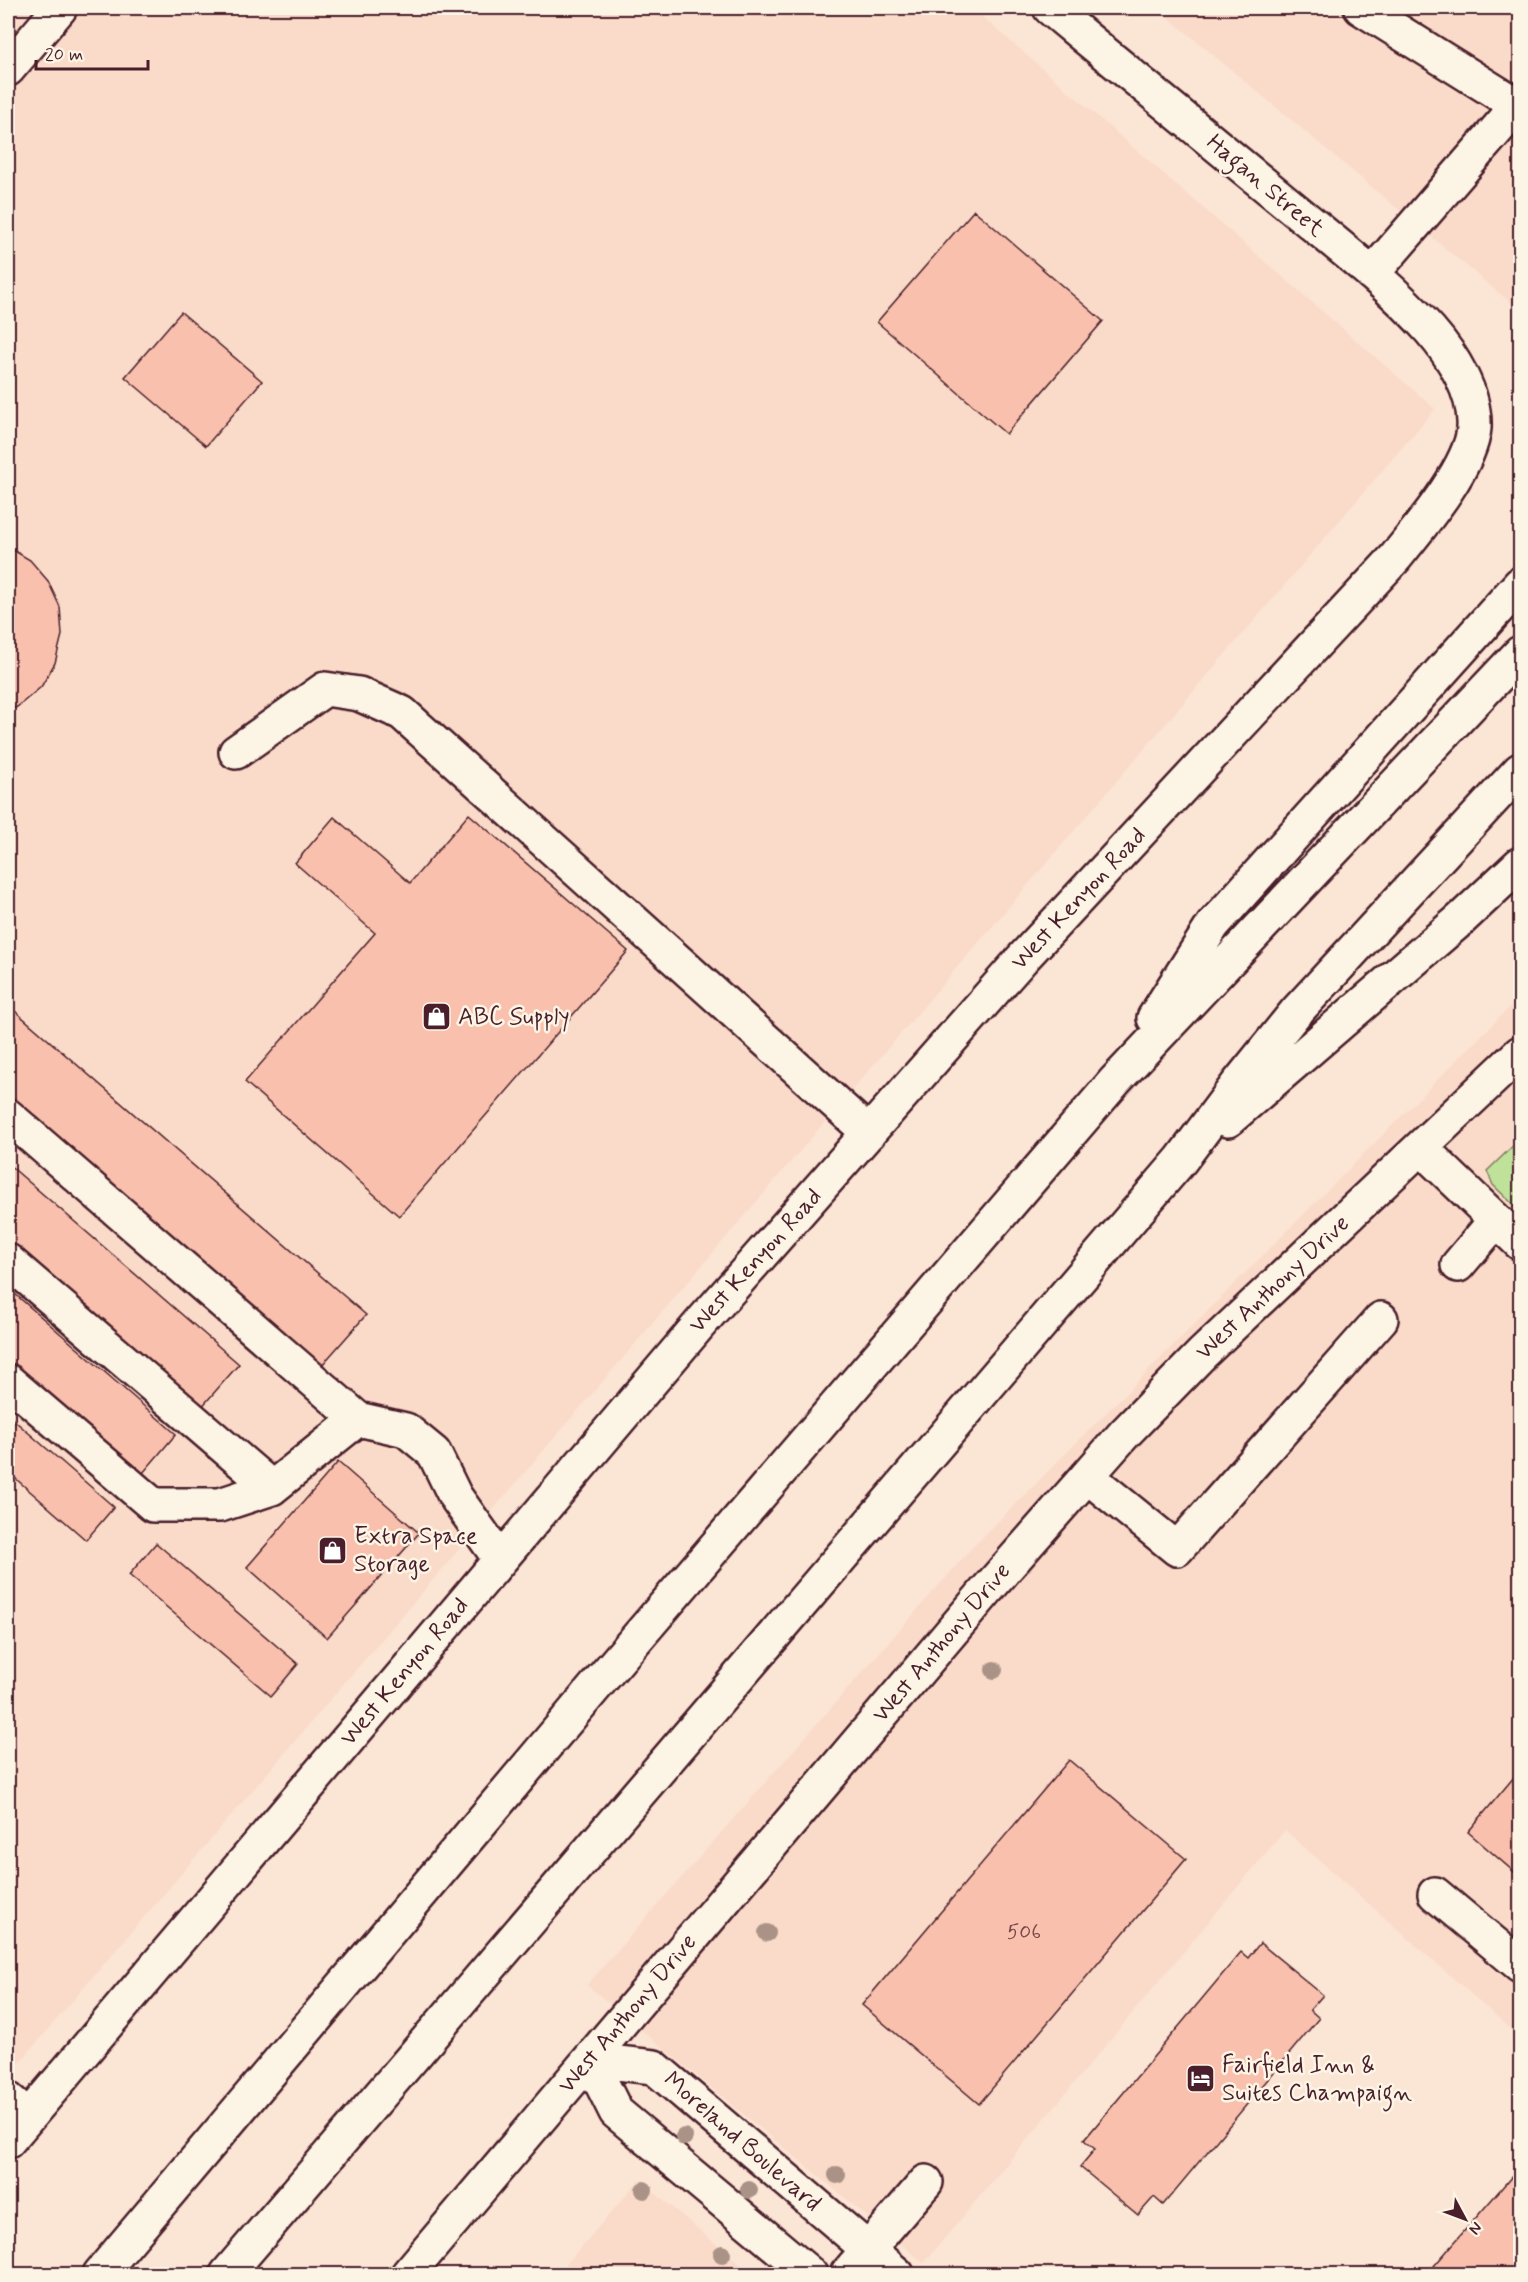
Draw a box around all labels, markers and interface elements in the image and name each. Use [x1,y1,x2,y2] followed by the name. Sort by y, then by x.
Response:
[36,33,148,71] scale bar
[45,43,83,67] text: 20 m
[1198,128,1330,247] street label: Hagan Street
[1005,821,1153,977] street label: West Kenyon Road
[421,1001,453,1033] shop icon: ABC Supply
[458,1002,570,1033] place label: ABC Supply
[683,1182,829,1340] street label: West Kenyon Road
[1189,1209,1357,1367] street label: West Anthony Drive
[354,1521,478,1580] place label: Extra Space Storage
[317,1534,349,1566] shop icon: Extra Space Storage
[866,1557,1018,1729] street label: West Anthony Drive
[334,1591,476,1753] street label: West Kenyon Road
[1007,1918,1041,1946] house number: 506
[552,1928,704,2100] street label: West Anthony Drive
[1222,2050,1412,2112] place label: Fairfield Inn & Suites Champaign
[1185,2063,1217,2095] hotel icon: Fairfield Inn & Suites Champaign
[657,2065,827,2219] street label: Moreland Boulevard
[1435,2189,1495,2249] north arrow
[1464,2217,1487,2239] text: N

